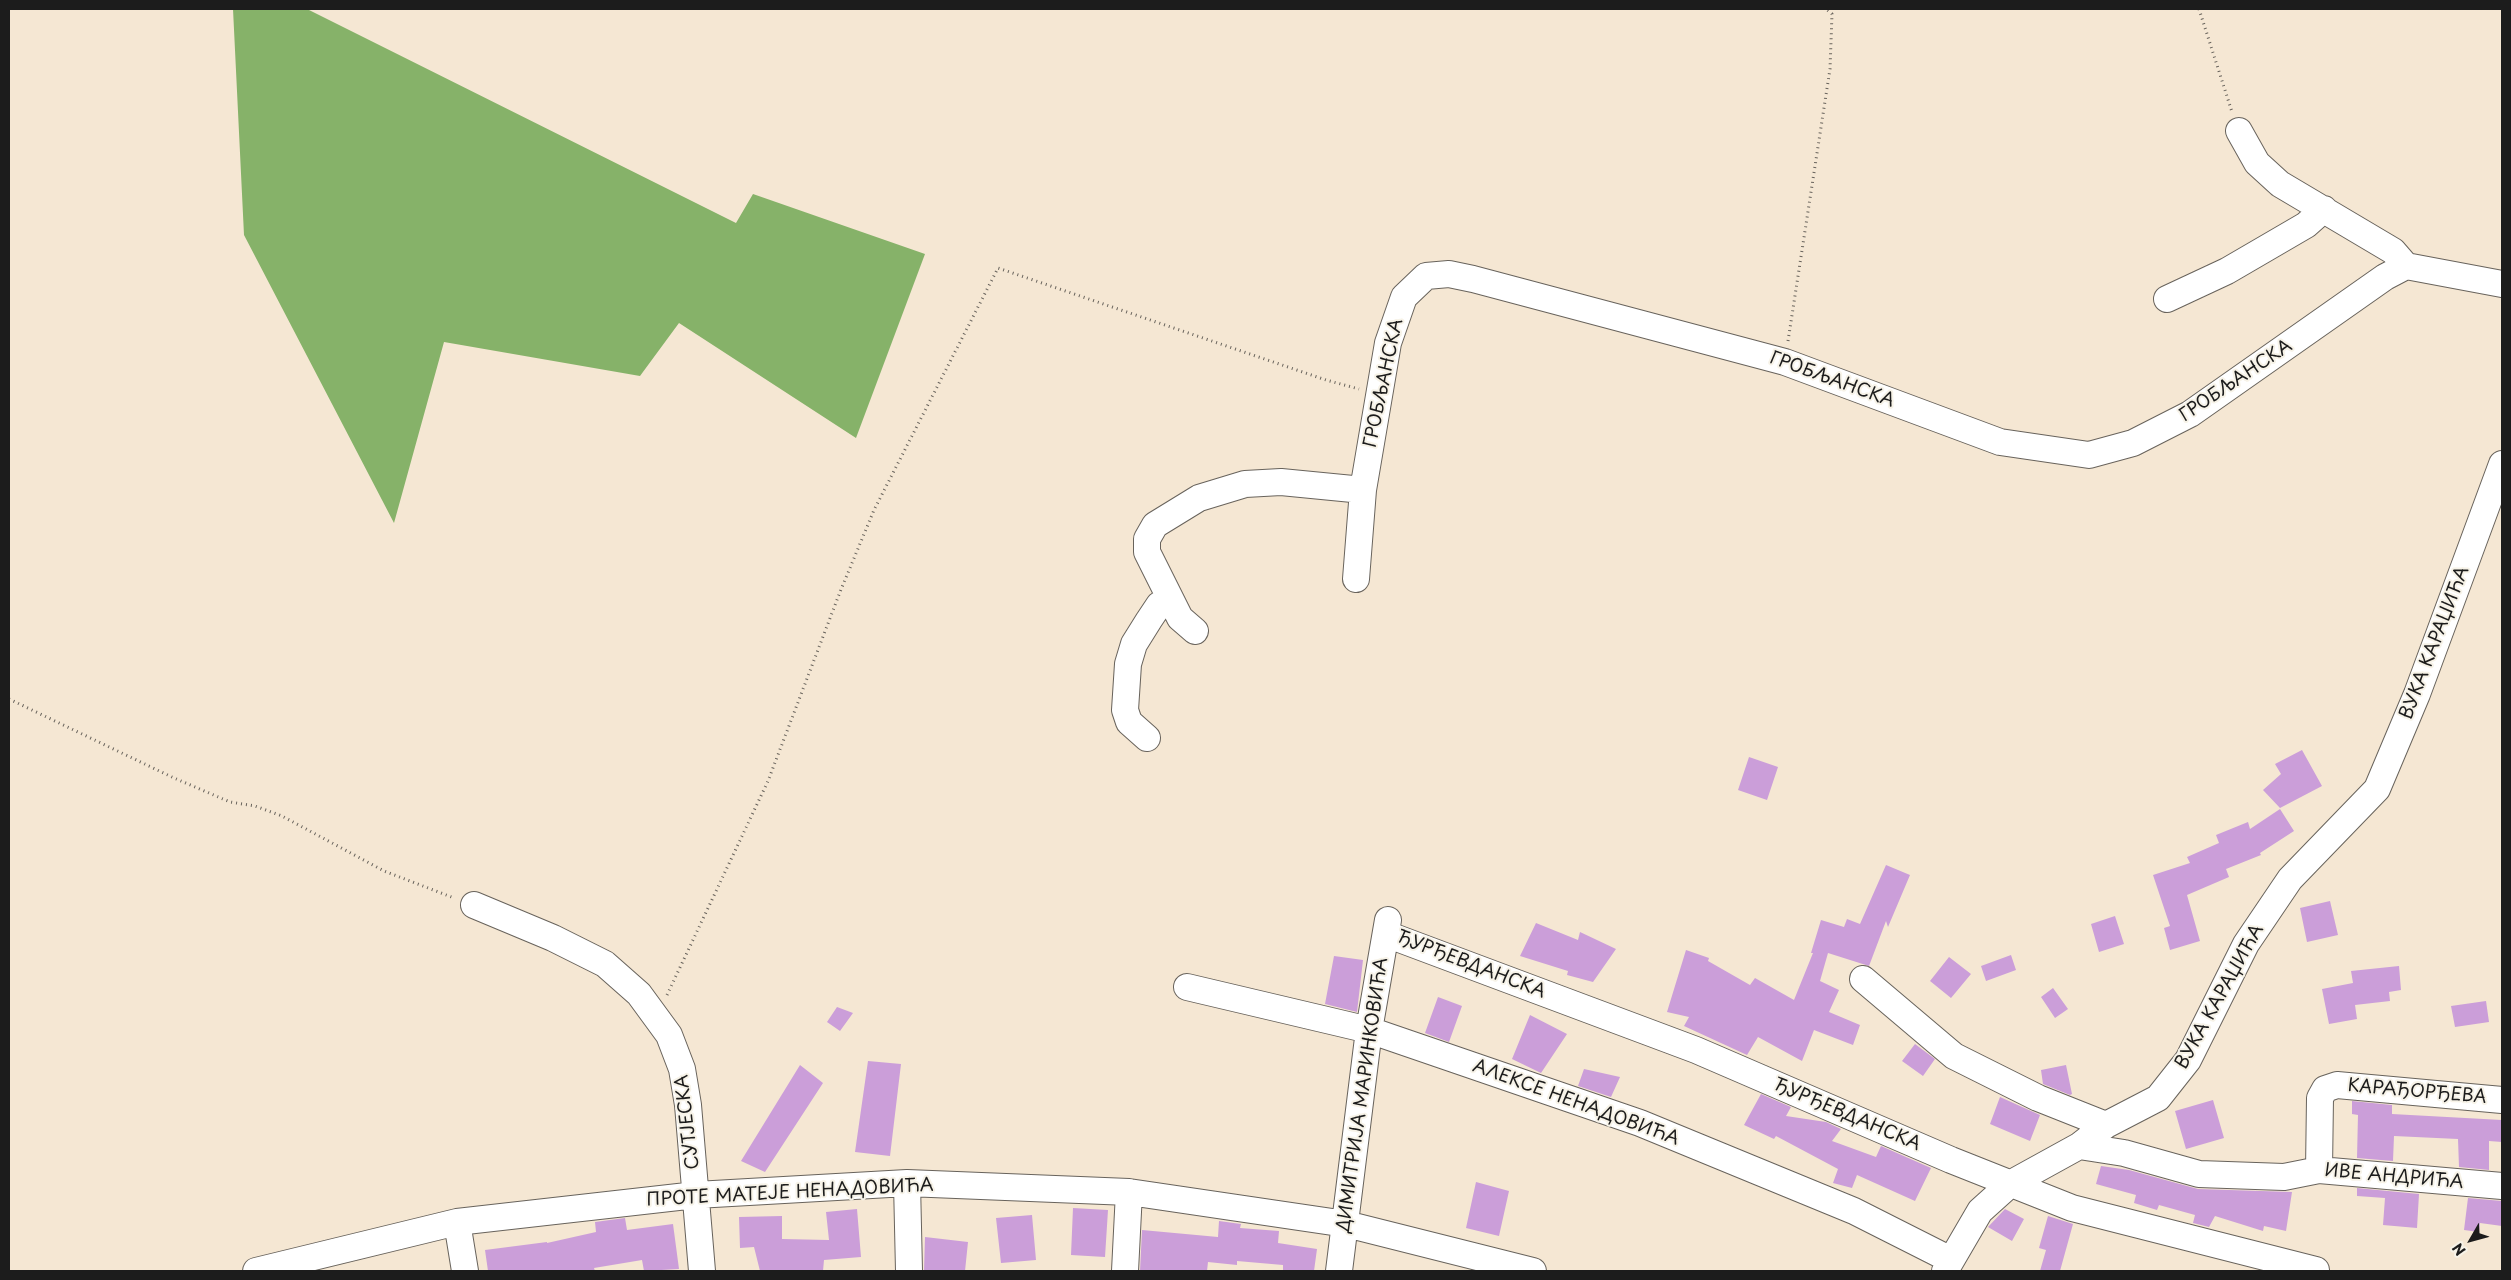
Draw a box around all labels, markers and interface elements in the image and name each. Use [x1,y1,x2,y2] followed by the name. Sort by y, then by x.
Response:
[1360,317,1408,449] street label: ГРОБЉАНСКА
[2176,335,2296,427] street label: ГРОБЉАНСКА
[1767,347,1897,413] street label: ГРОБЉАНСКА
[2396,563,2474,723] street label: ВУКА КАРАЏИЋА
[2171,921,2269,1073] street label: ВУКА КАРАЏИЋА
[1394,927,1548,1003] street label: ЂУРЂЕВДАНСКА
[1333,956,1393,1234] street label: ДИМИТРИЈА МАРИНКОВИЋА
[1470,1056,1682,1150] street label: АЛЕКСЕ НЕНАДОВИЋА
[671,1073,705,1171] street label: СУТЈЕСКА
[1770,1074,1924,1156] street label: ЂУРЂЕВДАНСКА
[2347,1075,2487,1109] street label: КАРАЂОРЂЕВА
[2324,1160,2464,1194] street label: ИВЕ АНДРИЋА
[646,1175,934,1211] street label: ПРОТЕ МАТЕЈЕ НЕНАДОВИЋА
[2446,1215,2496,1265] north arrow
[2447,1239,2470,1260] text: N

